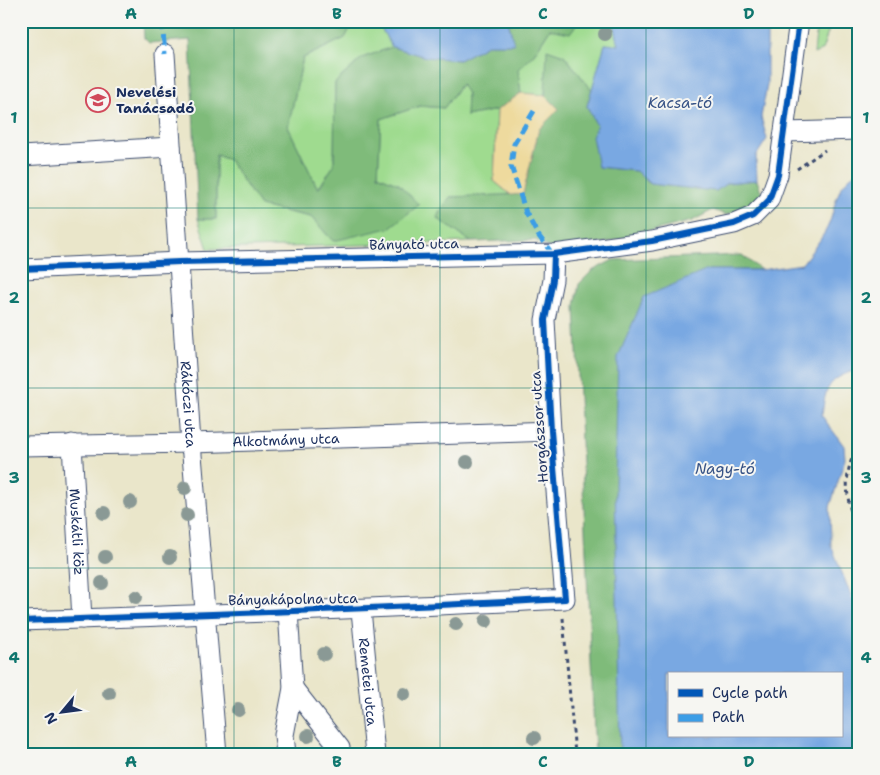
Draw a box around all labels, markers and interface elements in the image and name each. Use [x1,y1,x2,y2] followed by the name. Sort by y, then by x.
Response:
[125,3,137,24] text: A
[332,3,342,24] text: B
[538,3,548,24] text: C
[743,3,755,24] text: D
[116,83,194,117] place label: Nevelési Tanácsadó
[85,87,111,113] school or university icon: Nevelési Tanácsadó
[648,93,712,113] water label: Kacsa-tó
[10,107,18,128] text: 1
[862,107,870,128] text: 1
[369,234,459,254] street label: Bányató utca
[8,287,20,308] text: 2
[860,287,872,308] text: 2
[177,360,200,449] street label: Rákóczi utca
[526,370,552,484] street label: Horgászsor utca
[232,429,340,451] street label: Alkotmány utca
[695,459,755,479] water label: Nagy-tó
[8,467,20,488] text: 3
[860,467,872,488] text: 3
[66,488,88,576] street label: Muskátli köz
[228,589,358,609] street label: Bányakápolna utca
[355,637,381,727] street label: Remetei utca
[8,647,20,668] text: 4
[860,647,872,668] text: 4
[668,672,842,738] legend
[712,683,788,703] text: Cycle path
[38,688,88,738] north arrow
[712,707,745,727] text: Path
[40,709,61,728] text: N
[125,751,137,772] text: A
[332,751,342,772] text: B
[538,751,548,772] text: C
[743,751,755,772] text: D

